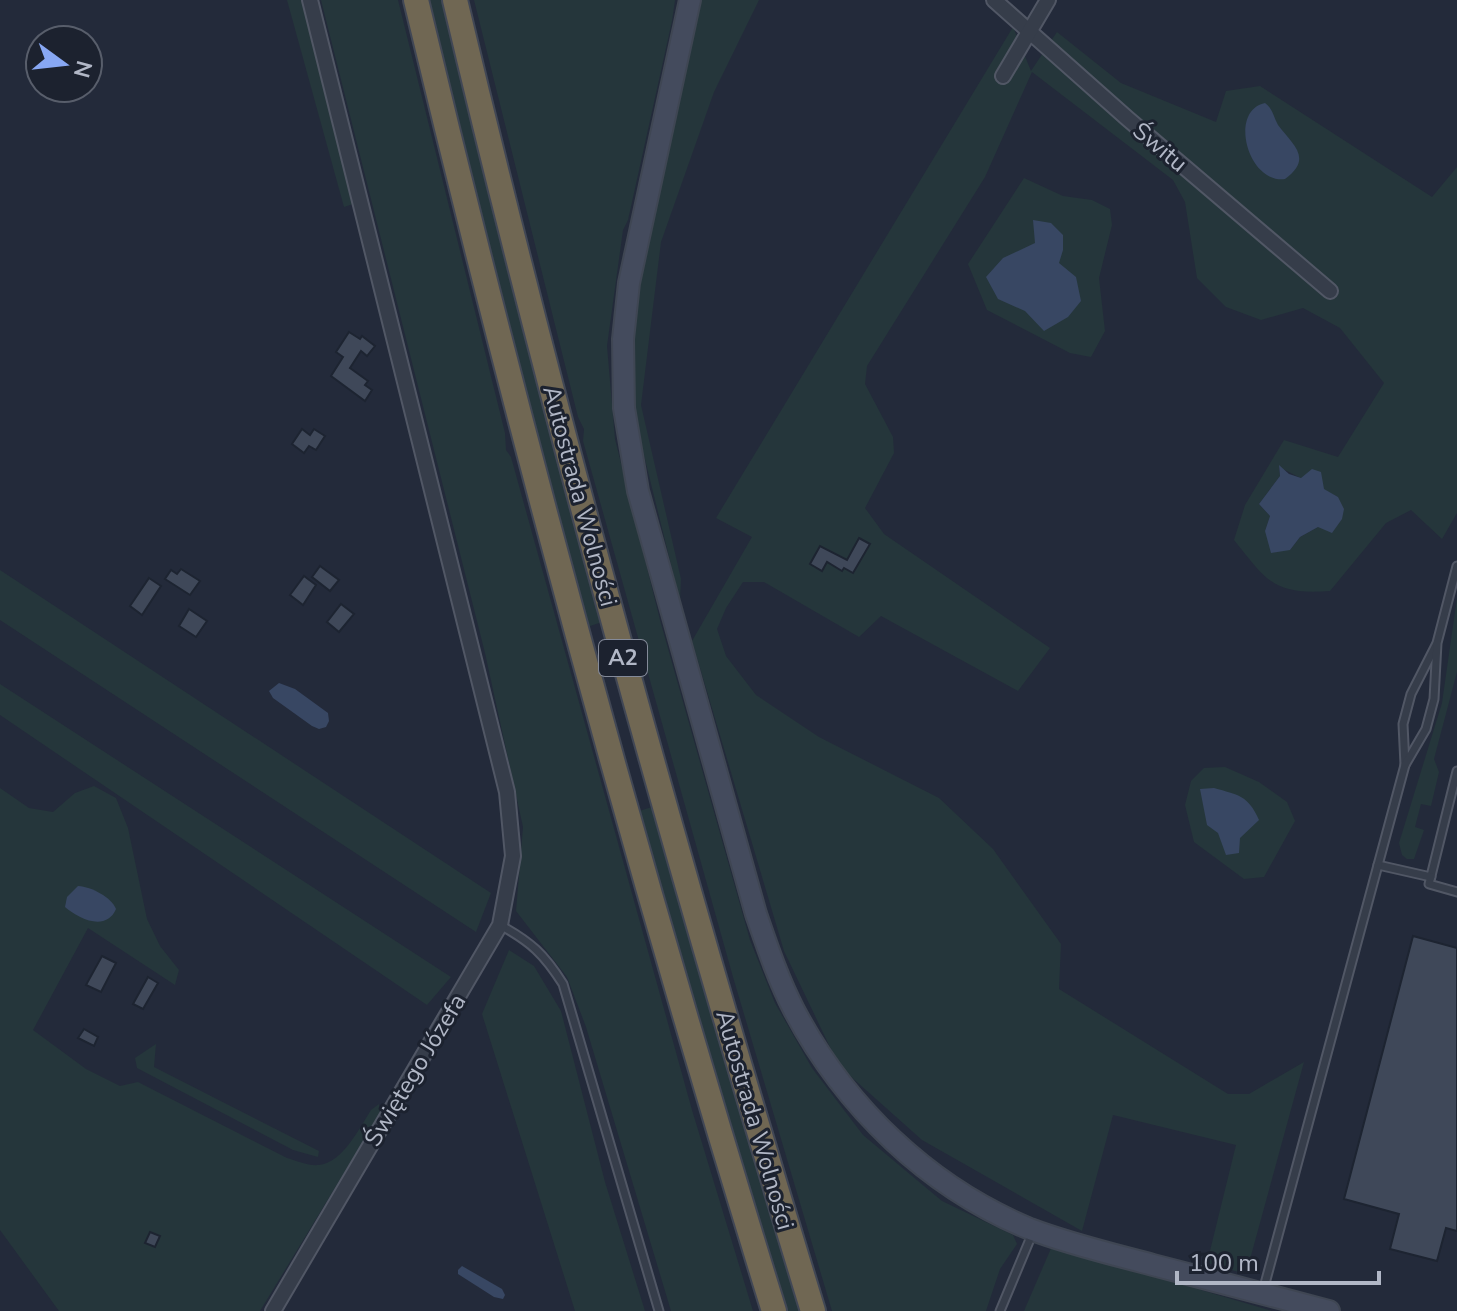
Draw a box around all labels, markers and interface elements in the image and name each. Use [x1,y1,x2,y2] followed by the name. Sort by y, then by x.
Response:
[24,24,104,104] north arrow
[66,57,99,81] text: N
[1126,115,1194,179] street label: Świtu
[535,382,625,610] street label: Autostrada Wolności
[599,640,647,676] road number: A2
[357,988,473,1152] street label: Świętego Józefa
[708,1006,802,1234] street label: Autostrada Wolności
[1177,1235,1379,1285] scale bar
[1189,1247,1259,1279] text: 100 m

